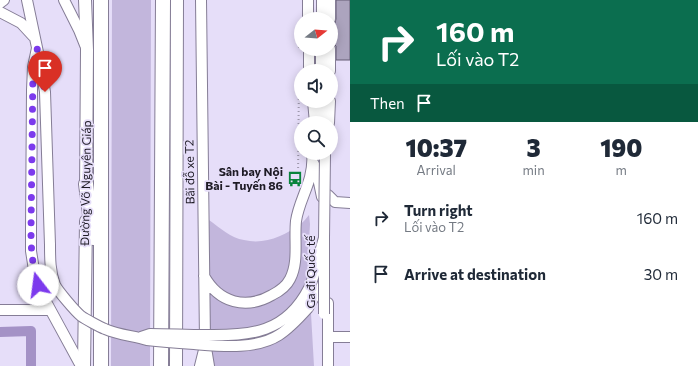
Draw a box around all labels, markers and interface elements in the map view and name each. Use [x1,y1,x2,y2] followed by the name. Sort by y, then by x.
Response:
[294,12,338,56] north arrow
[294,12,338,160] map controls
[436,14,514,48] text: 160 m
[370,16,422,68] icon: right
[436,48,519,70] text: Lối vào T2
[28,51,62,92] pin
[34,57,56,79] icon: arrive
[294,64,338,108] button: sound
[413,92,435,114] icon: arrive
[370,94,405,112] text: Then
[294,116,338,160] button: search
[77,120,93,247] street label: Đường Võ Nguyên Giáp
[406,133,467,162] text: 10:37
[526,133,541,162] text: 3
[600,133,642,162] text: 190
[181,139,197,205] street label: Bãi đỗ xe T2
[417,162,456,178] text: Arrival
[522,162,545,178] text: min
[616,162,627,178] text: m
[205,164,283,192] place label: Sân bay Nội Bài - Tuyến 86
[286,170,304,188] bus stop icon: Sân bay Nội Bài - Tuyến 86
[404,201,473,219] text: Turn right
[370,207,392,229] icon: right
[637,209,678,227] text: 160 m
[404,219,464,235] text: Lối vào T2
[303,234,317,309] street label: Ga đi Quốc tế
[370,263,392,285] icon: arrive
[17,264,59,306] position arrow
[404,265,546,283] text: Arrive at destination
[644,265,678,283] text: 30 m

